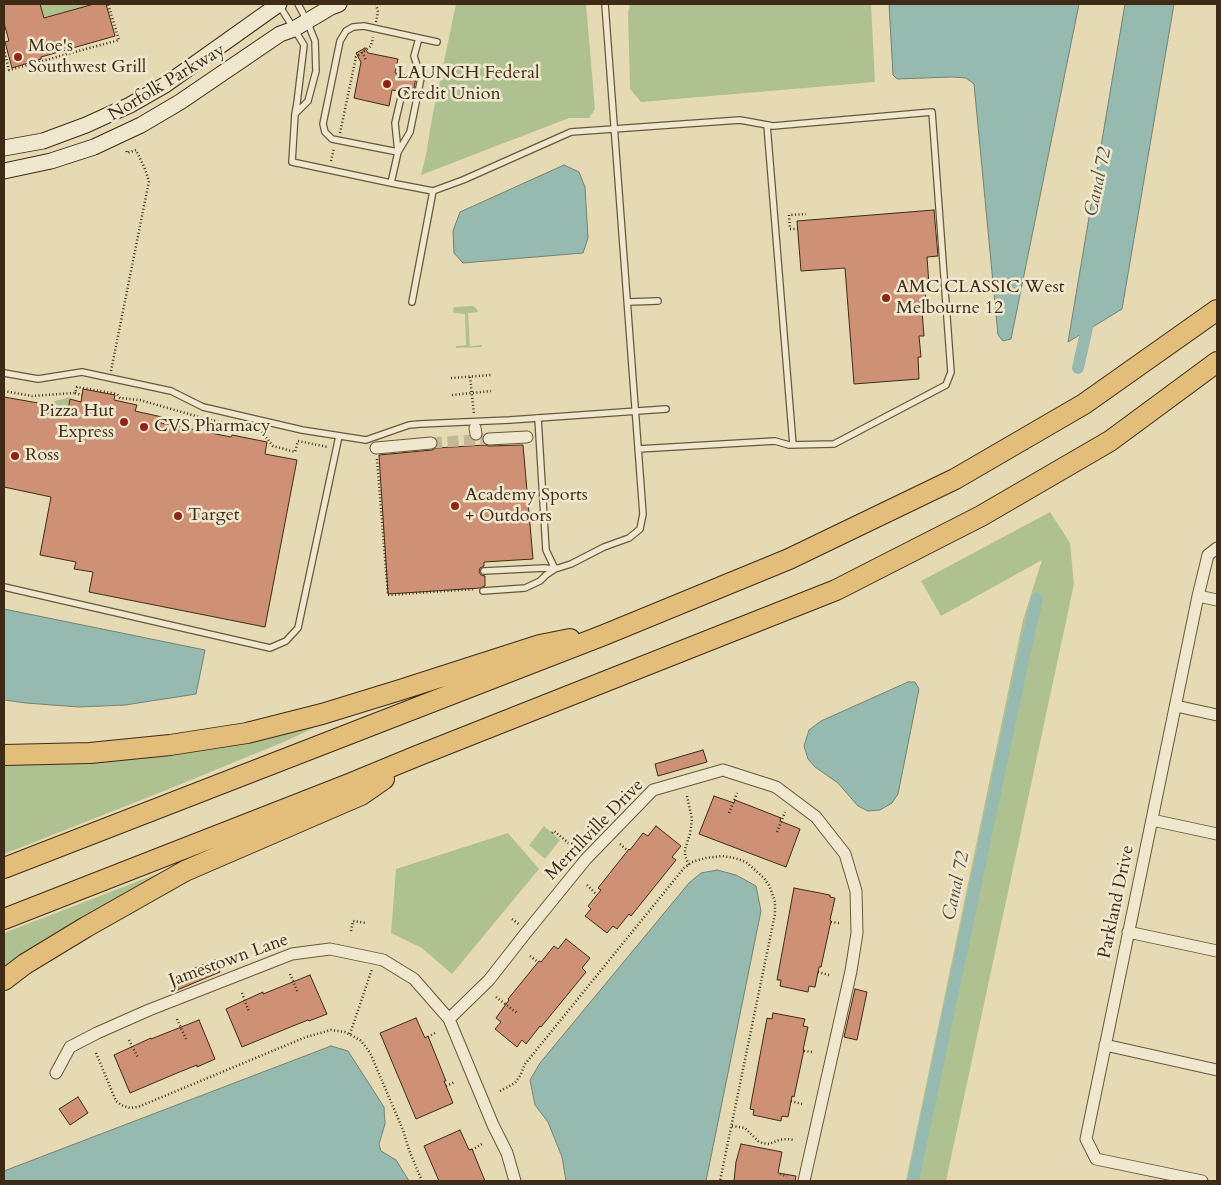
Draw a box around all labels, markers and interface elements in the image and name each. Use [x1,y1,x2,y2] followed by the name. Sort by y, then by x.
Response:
[28,36,146,78] place label: Moe's Southwest Grill
[105,40,229,126] street label: Norfolk Parkway
[12,51,24,63] marker: Moe's Southwest Grill
[397,63,539,106] place label: LAUNCH Federal Credit Union
[381,78,393,90] marker: LAUNCH Federal Credit Union
[1081,145,1117,219] water label: Canal 72
[896,277,1064,320] place label: AMC CLASSIC West Melbourne 12
[880,292,892,304] marker: AMC CLASSIC West Melbourne 12
[39,401,114,444] place label: Pizza Hut Express
[118,416,130,428] marker: Pizza Hut Express
[154,416,270,438] place label: CVS Pharmacy
[138,421,150,433] marker: CVS Pharmacy
[25,445,59,467] place label: Ross
[9,450,21,462] marker: Ross
[465,485,588,528] place label: Academy Sports + Outdoors
[449,500,461,512] marker: Academy Sports + Outdoors
[188,505,239,527] place label: Target
[172,510,184,522] marker: Target
[541,775,649,885] street label: Merrillville Drive
[1094,843,1140,961] street label: Parkland Drive
[939,849,975,923] water label: Canal 72
[166,929,292,993] street label: Jamestown Lane

